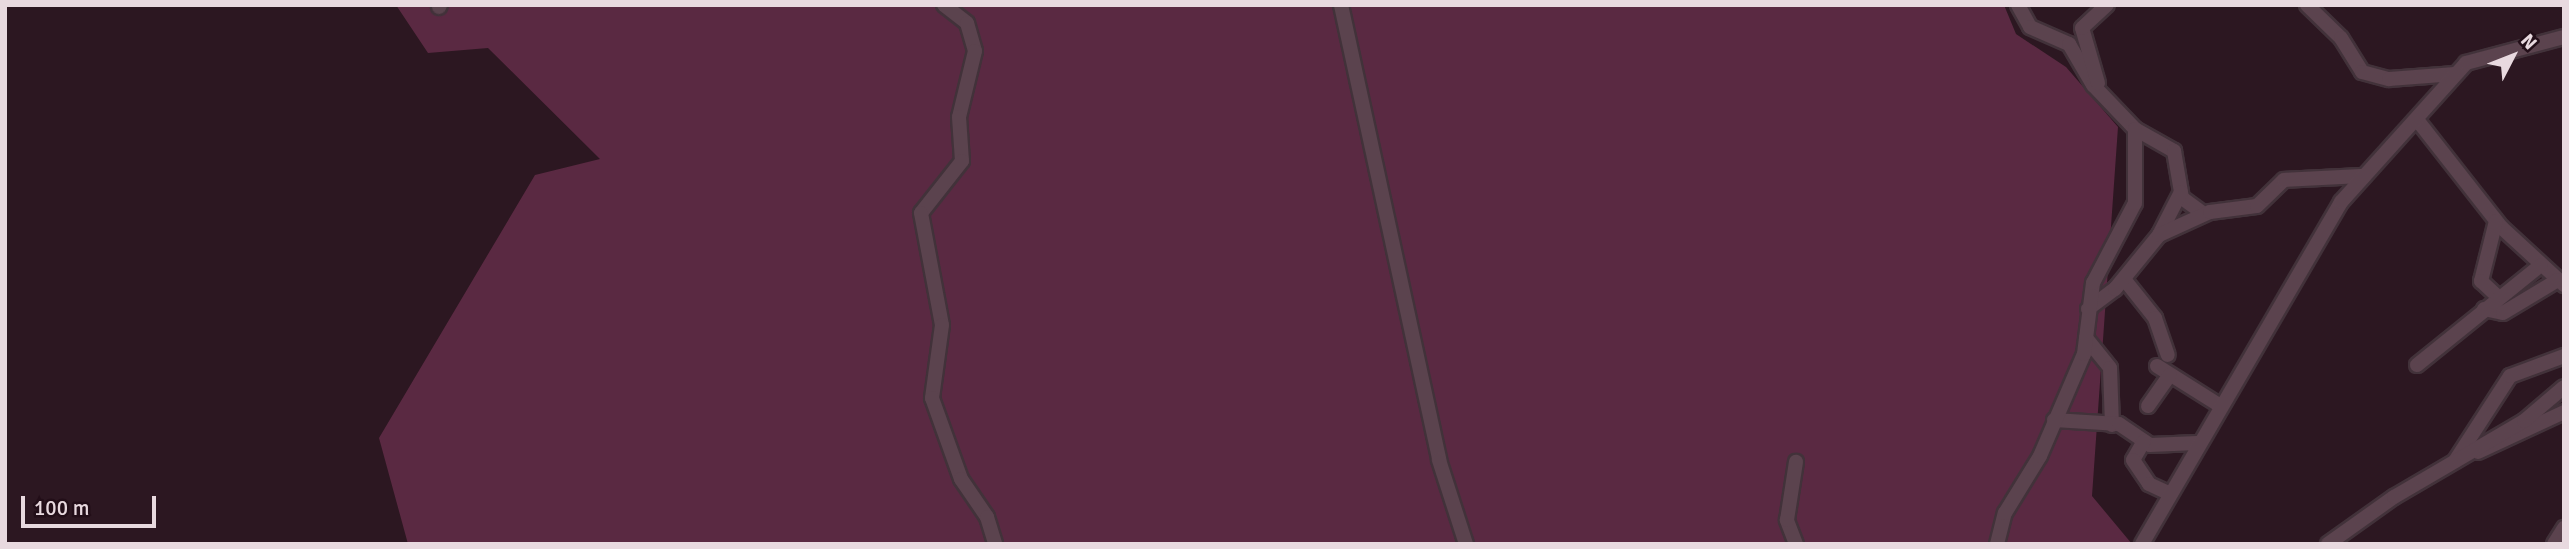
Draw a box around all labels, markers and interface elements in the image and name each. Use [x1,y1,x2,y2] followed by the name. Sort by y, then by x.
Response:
[2478,21,2548,91] north arrow
[2515,29,2542,55] text: N
[24,482,159,526] scale bar
[34,495,89,521] text: 100 m

